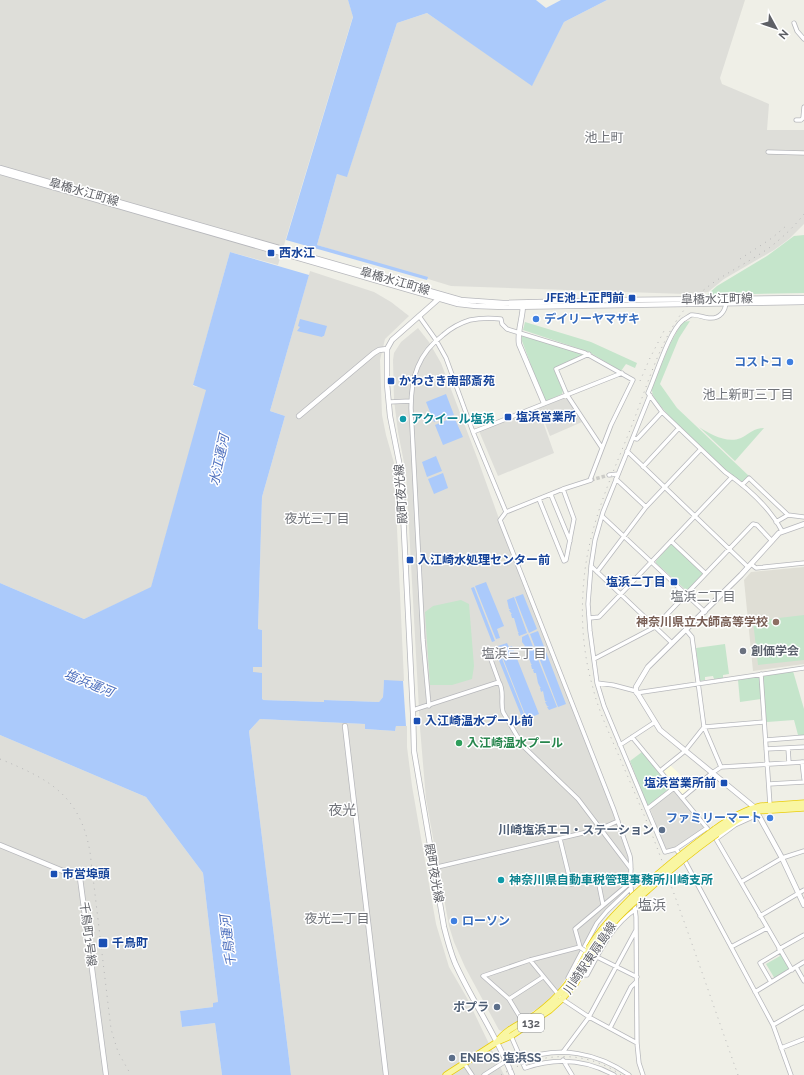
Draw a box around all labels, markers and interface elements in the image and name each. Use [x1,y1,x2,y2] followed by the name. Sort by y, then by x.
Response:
[756,8,796,48] north arrow
[776,27,791,42] text: N
[584,130,624,145] district label: 池上町
[47,175,121,209] street label: 皐橋水江町線
[279,246,315,260] place label: 西水江
[266,248,276,258] marker: 西水江
[358,264,432,298] street label: 皐橋水江町線
[544,291,624,305] place label: JFE池上正門前
[681,291,753,307] street label: 皐橋水江町線
[627,293,637,303] marker: JFE池上正門前
[544,312,640,326] place label: デイリーヤマザキ
[531,314,541,324] marker: デイリーヤマザキ
[734,355,782,369] place label: コストコ
[785,357,795,367] marker: コストコ
[399,374,495,388] place label: かわさき南部斎苑
[386,376,396,386] marker: かわさき南部斎苑
[702,387,794,402] district label: 池上新町三丁目
[516,410,576,424] place label: 塩浜営業所
[411,412,494,426] place label: アクイール塩浜
[503,412,513,422] marker: 塩浜営業所
[398,414,408,424] marker: アクイール塩浜
[206,430,232,487] water label: 水江運河
[392,464,410,524] street label: 殿町夜光線
[284,511,350,526] district label: 夜光三丁目
[418,553,550,567] place label: 入江崎水処理センター前
[405,555,415,565] marker: 入江崎水処理センター前
[606,575,666,589] place label: 塩浜二丁目
[669,577,679,587] marker: 塩浜二丁目
[670,589,736,604] district label: 塩浜二丁目
[636,615,768,629] place label: 神奈川県立大師高等学校
[771,617,781,627] marker: 神奈川県立大師高等学校
[751,644,799,658] place label: 創価学会
[481,646,547,661] district label: 塩浜三丁目
[738,646,748,656] marker: 創価学会
[62,666,119,701] water label: 塩浜運河
[425,714,533,728] place label: 入江崎温水プール前
[412,716,422,726] marker: 入江崎温水プール前
[467,736,563,750] place label: 入江崎温水プール
[454,738,464,748] marker: 入江崎温水プール
[644,776,716,790] place label: 塩浜営業所前
[719,778,729,788] marker: 塩浜営業所前
[328,802,356,818] district label: 夜光
[666,811,762,825] place label: ファミリーマート
[765,813,775,823] marker: ファミリーマート
[498,823,654,837] place label: 川崎塩浜エコ・ステーション
[657,825,667,835] marker: 川崎塩浜エコ・ステーション
[422,842,446,904] street label: 殿町夜光線
[62,867,110,881] place label: 市営埠頭
[49,869,59,879] marker: 市営埠頭
[509,873,713,887] place label: 神奈川県自動車税管理事務所川崎支所
[496,875,506,885] marker: 神奈川県自動車税管理事務所川崎支所
[638,897,666,913] district label: 塩浜
[77,901,99,967] street label: 千鳥町1号線
[217,911,239,968] water label: 千鳥運河
[304,911,370,926] district label: 夜光二丁目
[462,914,510,928] place label: ローソン
[449,916,459,926] marker: ローソン
[561,919,619,997] street label: 川崎駅東扇島線
[112,936,148,950] place label: 千鳥町
[97,937,109,949] marker: 千鳥町
[453,1000,489,1014] place label: ポプラ
[492,1002,502,1012] marker: ポプラ
[518,1014,544,1032] road number: 132
[460,1051,541,1065] place label: ENEOS 塩浜SS
[447,1053,457,1063] marker: ENEOS 塩浜SS

